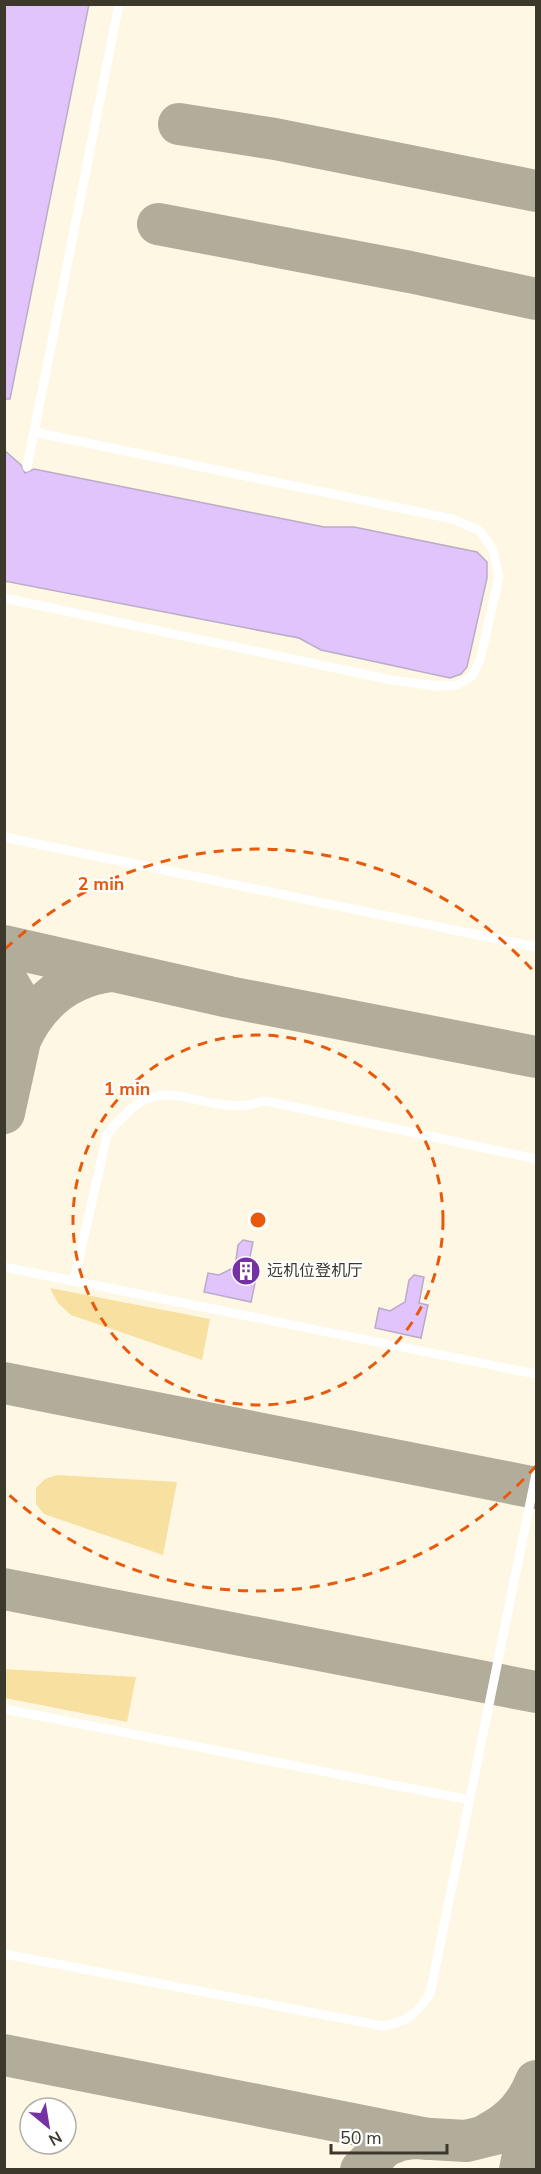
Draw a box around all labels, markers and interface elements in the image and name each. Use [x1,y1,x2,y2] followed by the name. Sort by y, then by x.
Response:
[78,872,124,896] text: 2 min
[104,1077,150,1101] text: 1 min
[248,1210,268,1230] centre of rings
[230,1255,262,1287] building icon: 远机位登机厅
[267,1260,363,1282] place label: 远机位登机厅
[18,2096,78,2156] north arrow
[331,2117,446,2155] scale bar
[44,2126,66,2151] text: N
[340,2126,382,2150] text: 50 m

